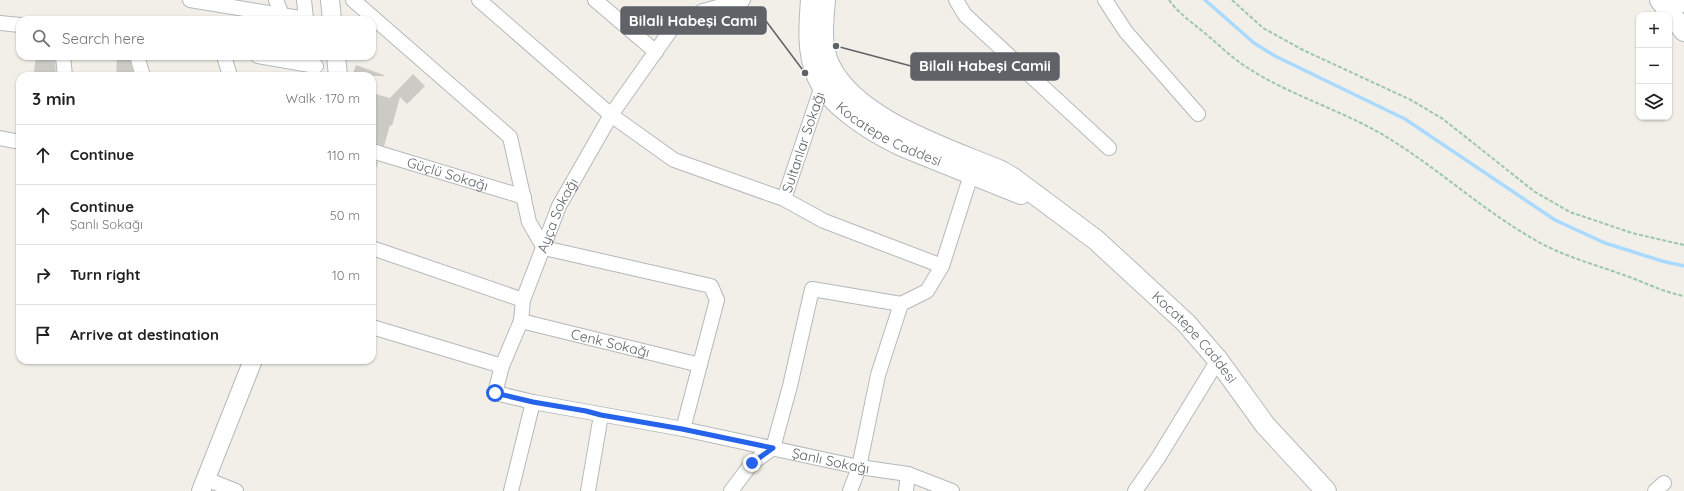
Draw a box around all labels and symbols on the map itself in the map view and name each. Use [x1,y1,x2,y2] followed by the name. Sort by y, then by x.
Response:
[621,7,766,34] callout: Bilali Habeşi Cami
[629,11,757,30] text: Bilali Habeşi Cami
[911,53,1059,80] callout: Bilali Habeşi Camii
[919,56,1051,75] text: Bilali Habeşi Camii
[778,89,828,195] street label: Sultanlar Sokağı
[832,98,944,170] street label: Kocatepe Caddesi
[405,153,490,195] street label: Güçlü Sokağı
[533,175,582,255] street label: Ayça Sokağı
[1148,287,1241,387] street label: Kocatepe Caddesi
[569,325,652,361] street label: Cenk Sokağı
[486,384,504,402] route start
[790,444,870,477] street label: Şanlı Sokağı
[743,454,761,472] route end

